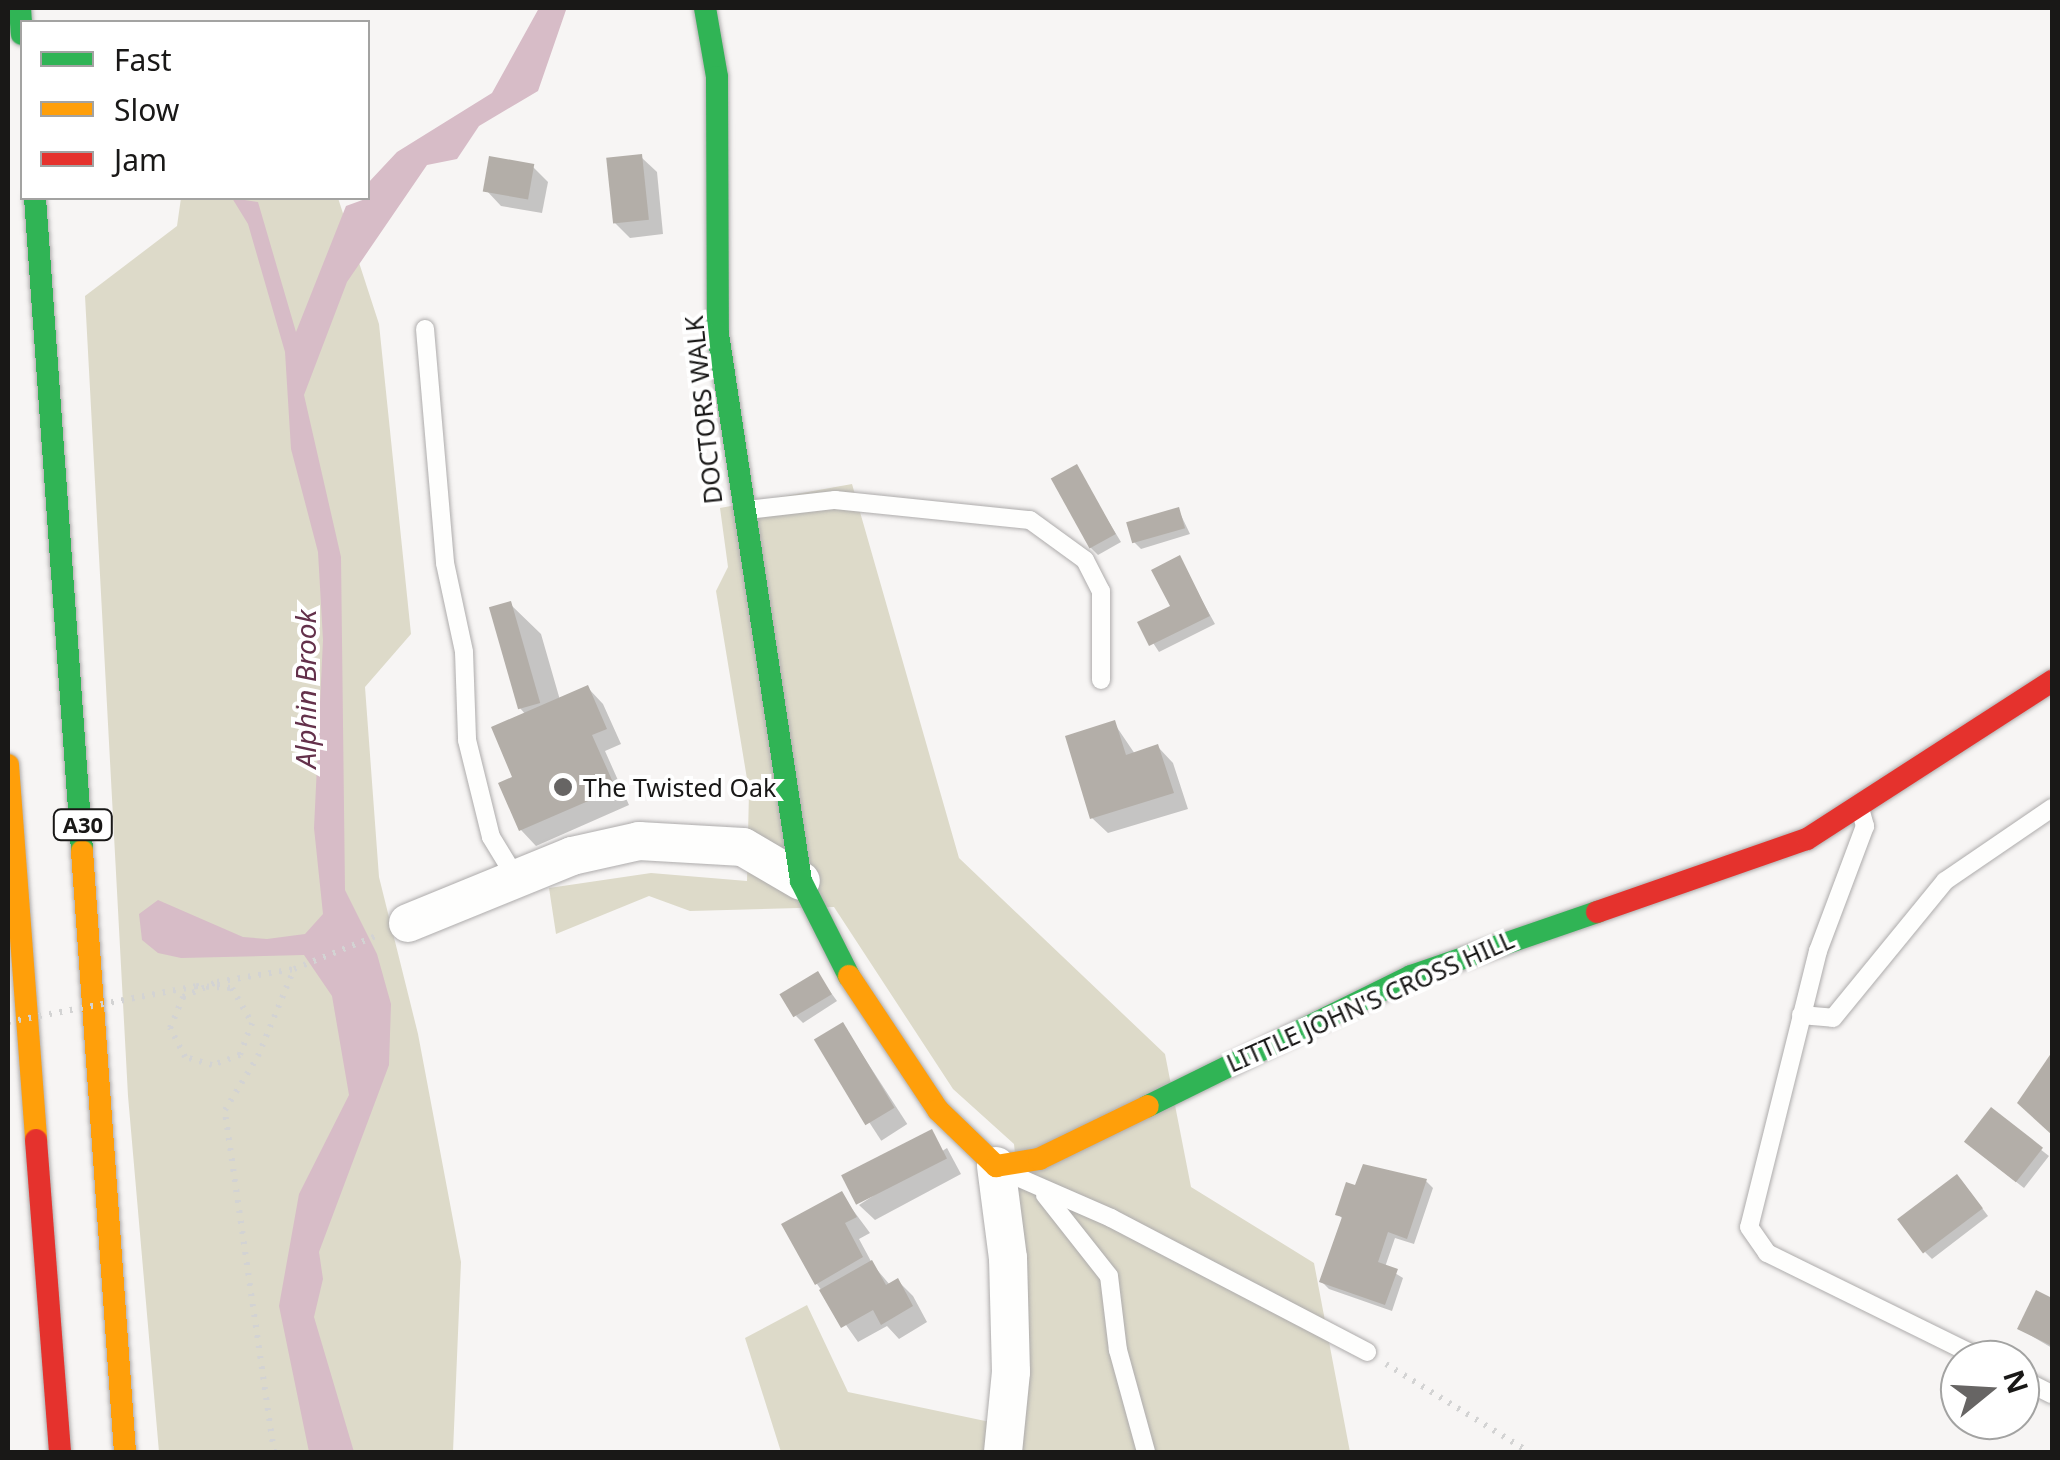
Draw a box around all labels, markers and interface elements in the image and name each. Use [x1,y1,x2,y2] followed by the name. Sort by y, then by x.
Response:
[20,20,370,200] legend
[114,39,172,80] text: Fast
[114,89,179,130] text: Slow
[114,139,167,180] text: Jam
[678,314,728,506] street label: DOCTORS WALK
[288,610,322,768] water label: Alphin Brook
[583,772,776,802] place label: The Twisted Oak
[552,776,574,798] marker: The Twisted Oak
[51,808,116,842] road number: A30
[1222,924,1518,1078] street label: LITTLE JOHN'S CROSS HILL
[1940,1340,2040,1440] north arrow
[1995,1365,2038,1398] text: N

